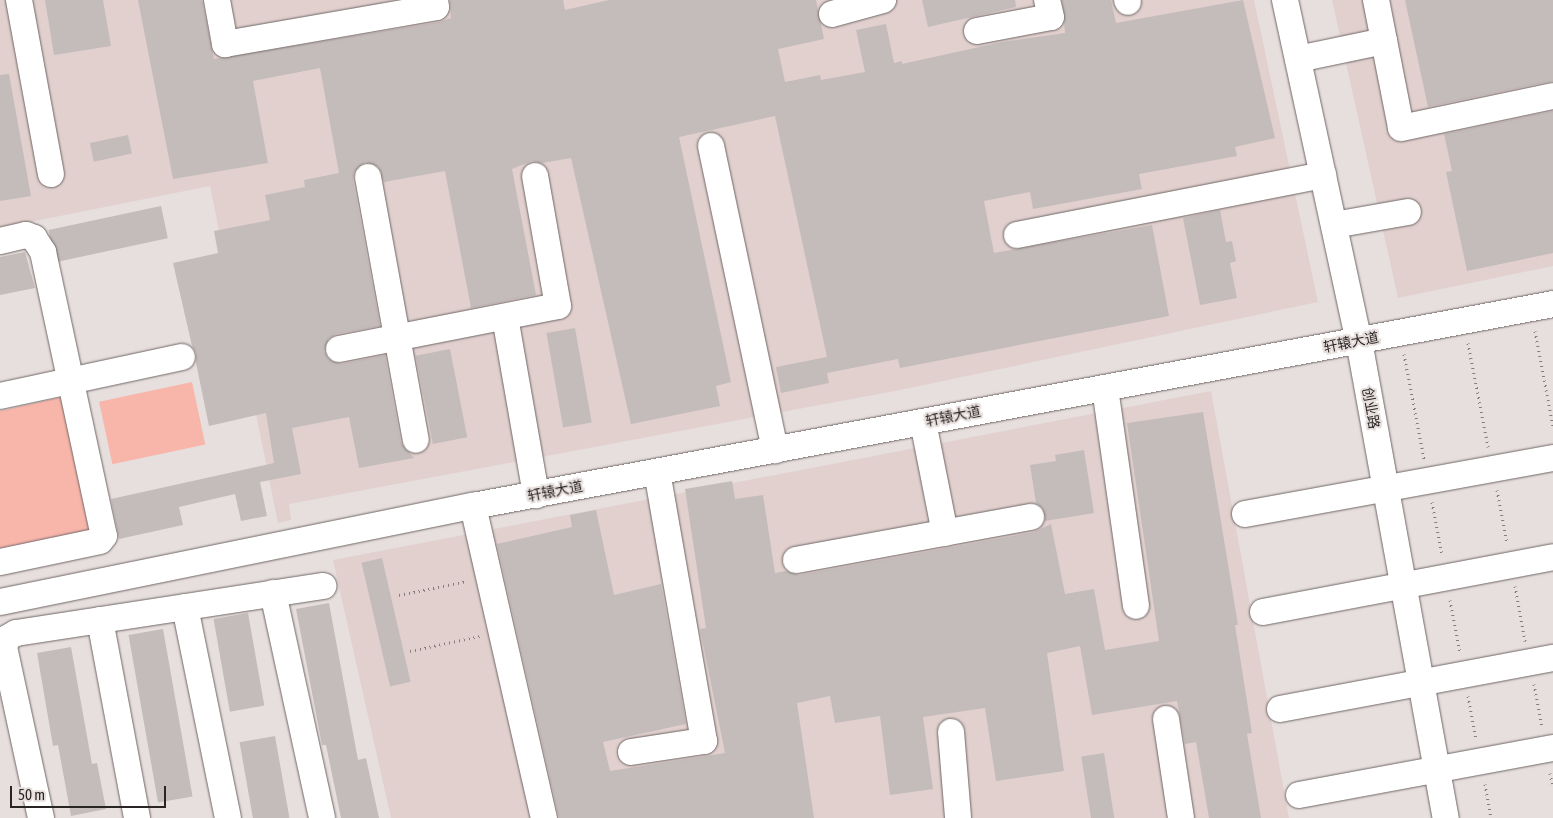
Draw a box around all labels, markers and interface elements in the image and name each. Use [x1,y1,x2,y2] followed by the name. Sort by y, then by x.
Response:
[1322,328,1380,356] street label: 轩辕大道
[1359,386,1383,430] street label: 创业路
[924,402,982,430] street label: 轩辕大道
[526,477,584,505] street label: 轩辕大道
[12,776,169,808] scale bar
[18,786,45,803] text: 50 m

